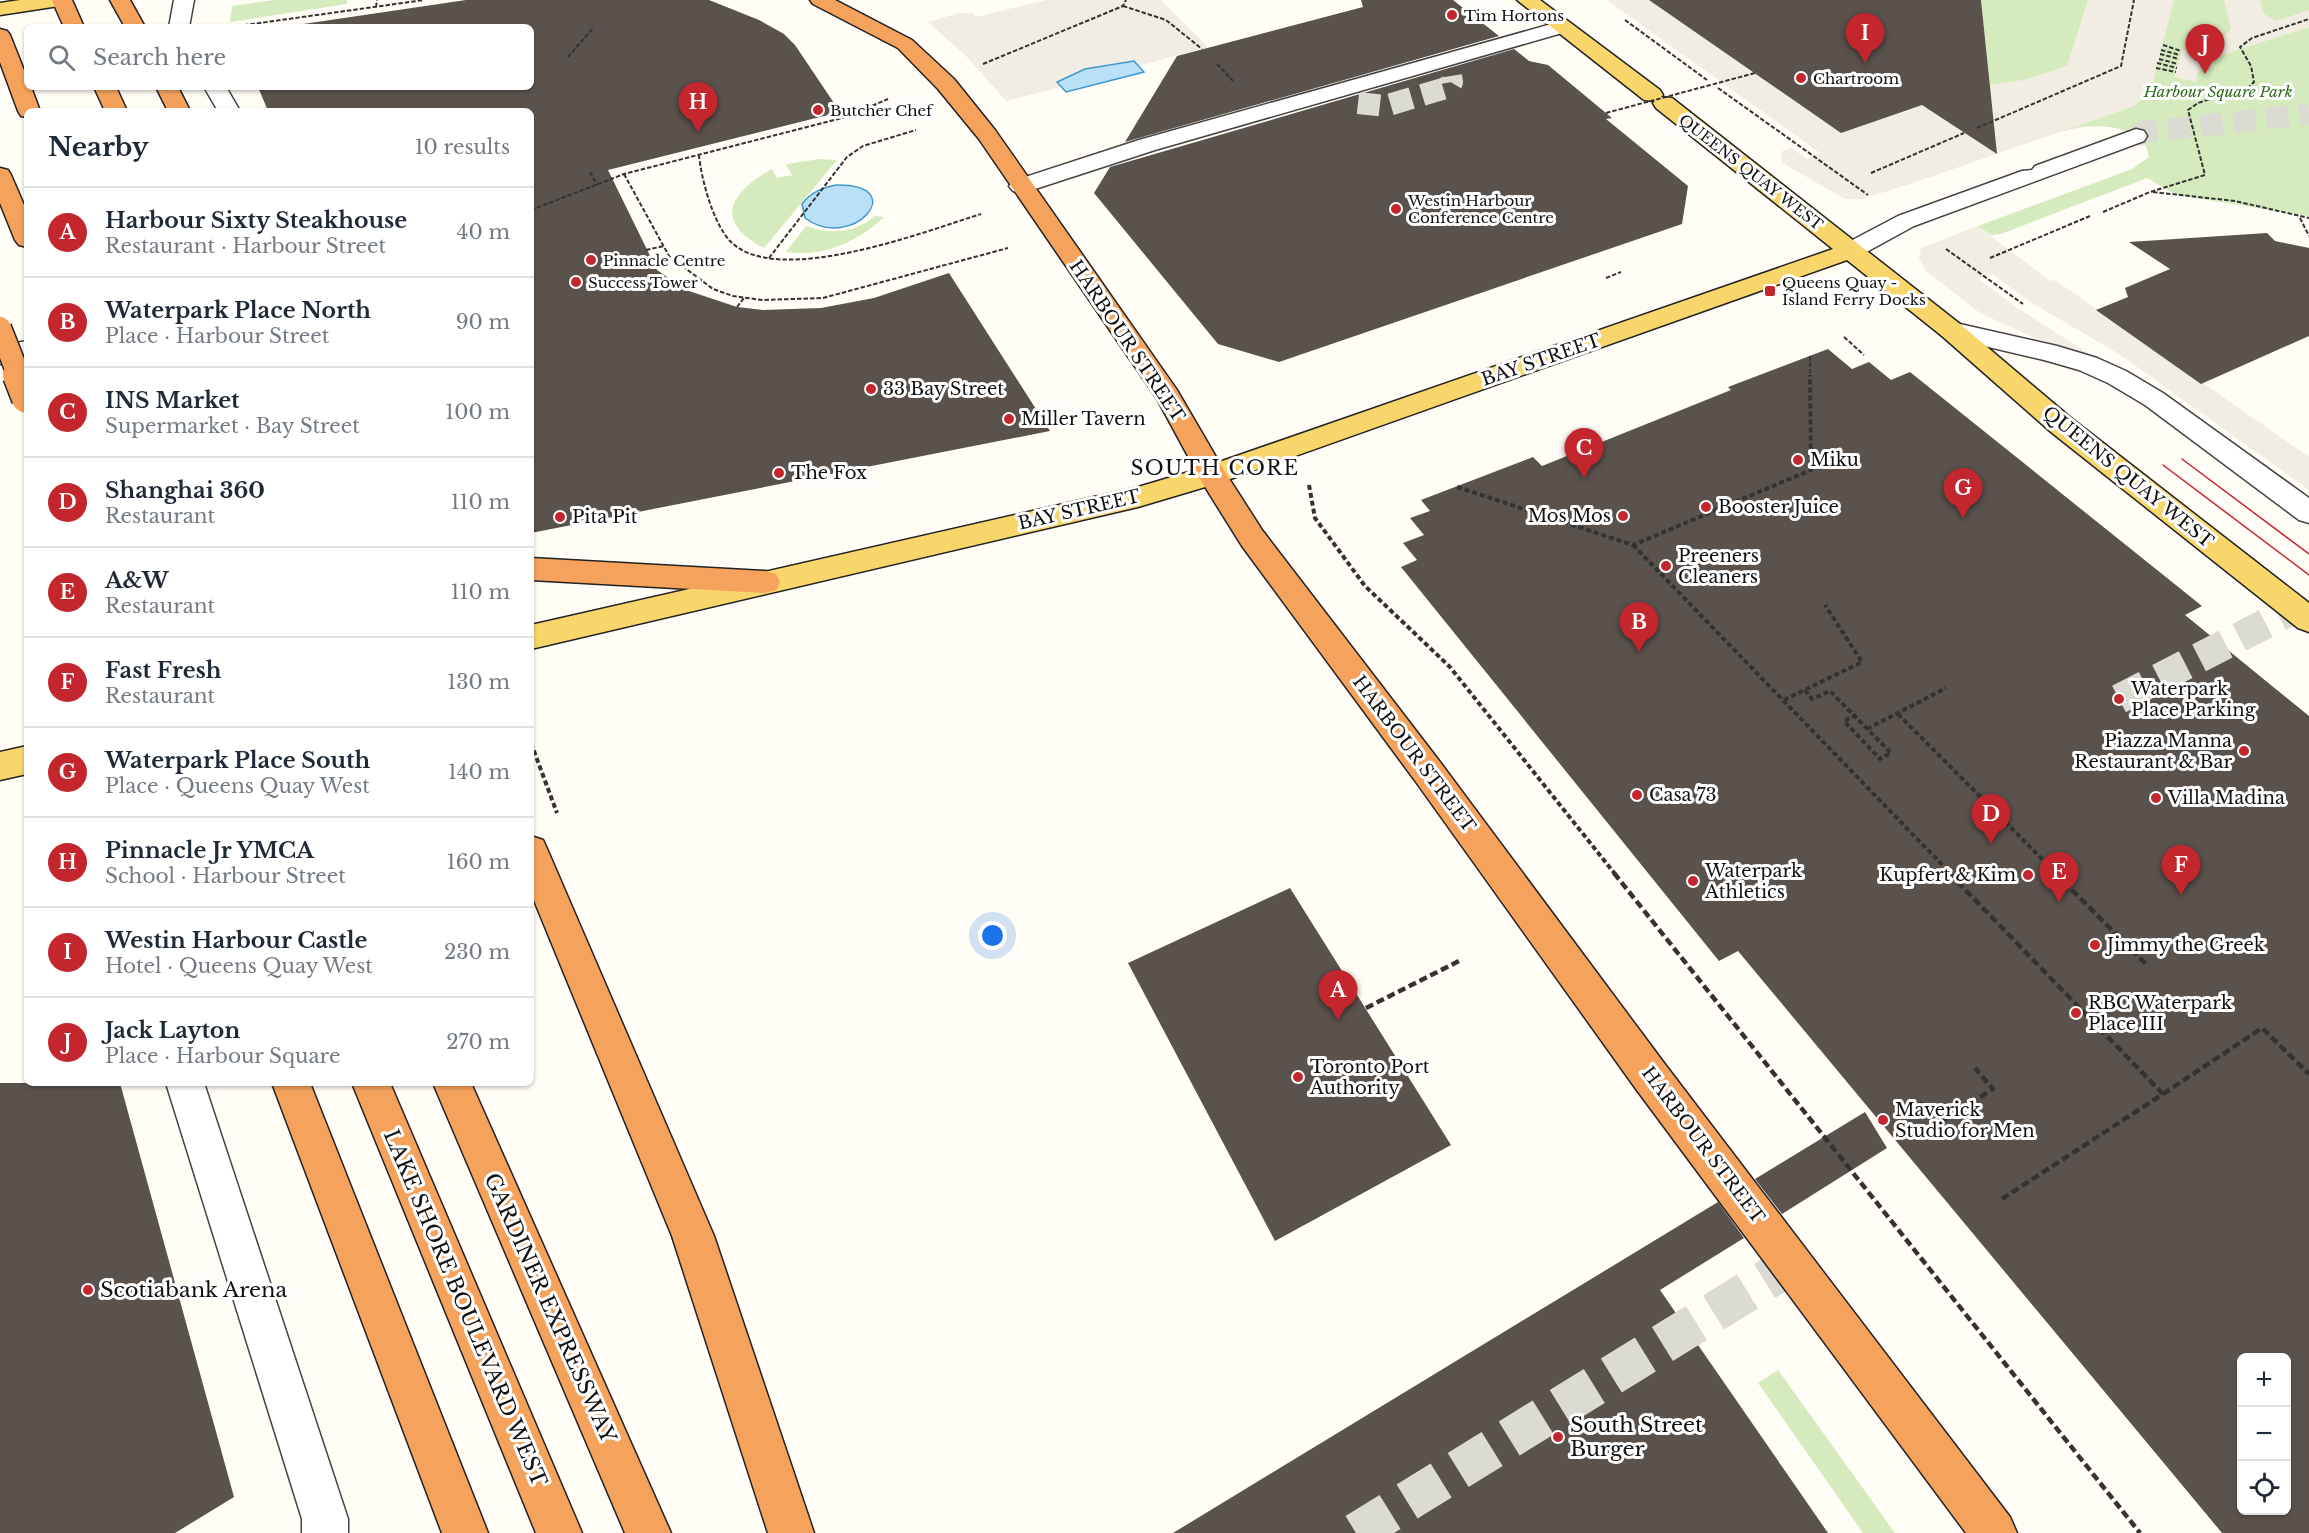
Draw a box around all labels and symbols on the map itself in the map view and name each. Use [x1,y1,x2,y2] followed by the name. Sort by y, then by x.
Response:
[1464,6,1564,25] place label: Tim Hortons
[1445,8,1459,22] marker: Tim Hortons
[1846,14,1884,63] pin: I
[2186,25,2224,74] pin: J
[1813,69,1899,88] place label: Chartroom
[1794,71,1808,85] marker: Chartroom
[678,82,718,132] pin: H
[2143,82,2292,101] park label: Harbour Square Park
[830,101,934,120] place label: Butcher Chef
[811,103,825,117] marker: Butcher Chef
[1675,110,1827,234] street label: QUEENS QUAY WEST
[1407,191,1554,227] place label: Westin Harbour Conference Centre
[1389,202,1403,216] marker: Westin Harbour Conference Centre
[603,251,725,270] place label: Pinnacle Centre
[584,253,598,267] marker: Pinnacle Centre
[1065,256,1190,426] street label: HARBOUR STREET
[588,273,699,292] place label: Success Tower
[1782,273,1926,309] place label: Queens Quay - Island Ferry Docks
[569,275,583,289] marker: Success Tower
[1763,284,1777,298] marker: Queens Quay - Island Ferry Docks
[1479,329,1604,391] street label: BAY STREET
[883,378,1004,400] place label: 33 Bay Street
[864,382,878,396] marker: 33 Bay Street
[2038,401,2218,553] street label: QUEENS QUAY WEST
[1021,408,1146,430] place label: Miller Tavern
[1002,412,1016,426] marker: Miller Tavern
[1564,428,1604,478] pin: C
[1810,449,1859,471] place label: Miku
[1791,453,1805,467] marker: Miku
[1130,456,1300,480] district label: SOUTH CORE
[791,462,867,484] place label: The Fox
[772,466,786,480] marker: The Fox
[1944,468,1982,518] pin: G
[1016,485,1143,535] street label: BAY STREET
[1718,496,1839,518] place label: Booster Juice
[1699,500,1713,514] marker: Booster Juice
[1528,505,1611,527] place label: Mos Mos
[572,506,638,528] place label: Pita Pit
[1616,509,1630,523] marker: Mos Mos
[553,510,567,524] marker: Pita Pit
[1678,545,1759,588] place label: Preeners Cleaners
[1659,559,1673,573] marker: Preeners Cleaners
[1620,602,1658,652] pin: B
[1348,671,1480,837] street label: HARBOUR STREET
[2130,678,2256,721] place label: Waterpark Place Parking
[2112,692,2126,706] marker: Waterpark Place Parking
[2074,730,2232,773] place label: Piazza Manna Restaurant & Bar
[2237,744,2251,758] marker: Piazza Manna Restaurant & Bar
[1649,784,1717,806] place label: Casa 73
[2167,787,2285,809] place label: Villa Madina
[1630,788,1644,802] marker: Casa 73
[2149,791,2163,805] marker: Villa Madina
[1972,794,2010,844] pin: D
[2162,846,2200,895] pin: F
[2040,852,2078,902] pin: E
[1704,860,1802,903] place label: Waterpark Athletics
[1879,864,2016,886] place label: Kupfert & Kim
[2021,868,2035,882] marker: Kupfert & Kim
[1686,874,1700,888] marker: Waterpark Athletics
[978,921,1007,950] your location
[2105,934,2265,956] place label: Jimmy the Greek
[2088,938,2102,952] marker: Jimmy the Greek
[1318,970,1358,1020] pin: A
[2088,992,2232,1035] place label: RBC Waterpark Place III
[2069,1006,2083,1020] marker: RBC Waterpark Place III
[1309,1056,1430,1099] place label: Toronto Port Authority
[1637,1062,1769,1228] street label: HARBOUR STREET
[1291,1070,1305,1084] marker: Toronto Port Authority
[1895,1099,2035,1142] place label: Maverick Studio for Men
[1876,1113,1890,1127] marker: Maverick Studio for Men
[378,1126,552,1490] street label: LAKE SHORE BOULEVARD WEST
[479,1169,622,1448] street label: GARDINER EXPRESSWAY
[100,1277,287,1303] place label: Scotiabank Arena
[81,1283,95,1297] marker: Scotiabank Arena
[1570,1412,1703,1462] place label: South Street Burger
[1551,1430,1565,1444] marker: South Street Burger

